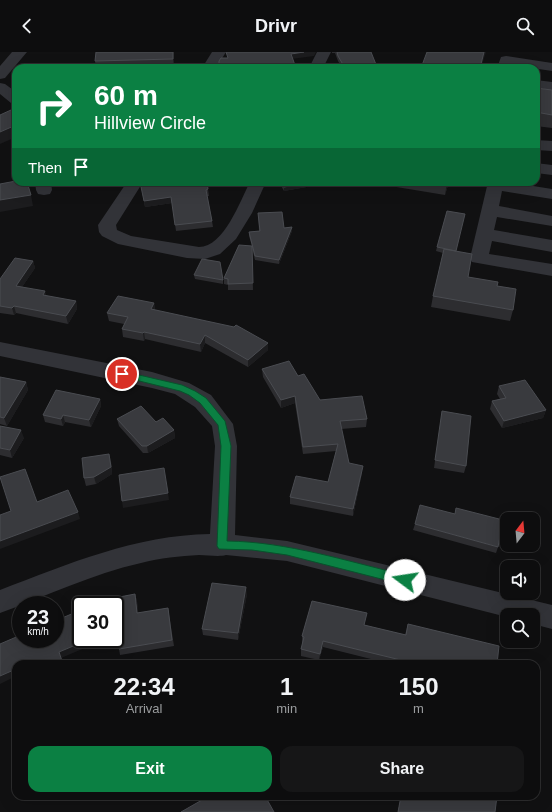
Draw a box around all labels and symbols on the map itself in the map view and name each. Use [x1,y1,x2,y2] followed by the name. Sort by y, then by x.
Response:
[105,357,139,391] pin
[500,512,540,552] north arrow
[384,559,426,601] position arrow
[72,596,124,648] speed limit sign: 30

